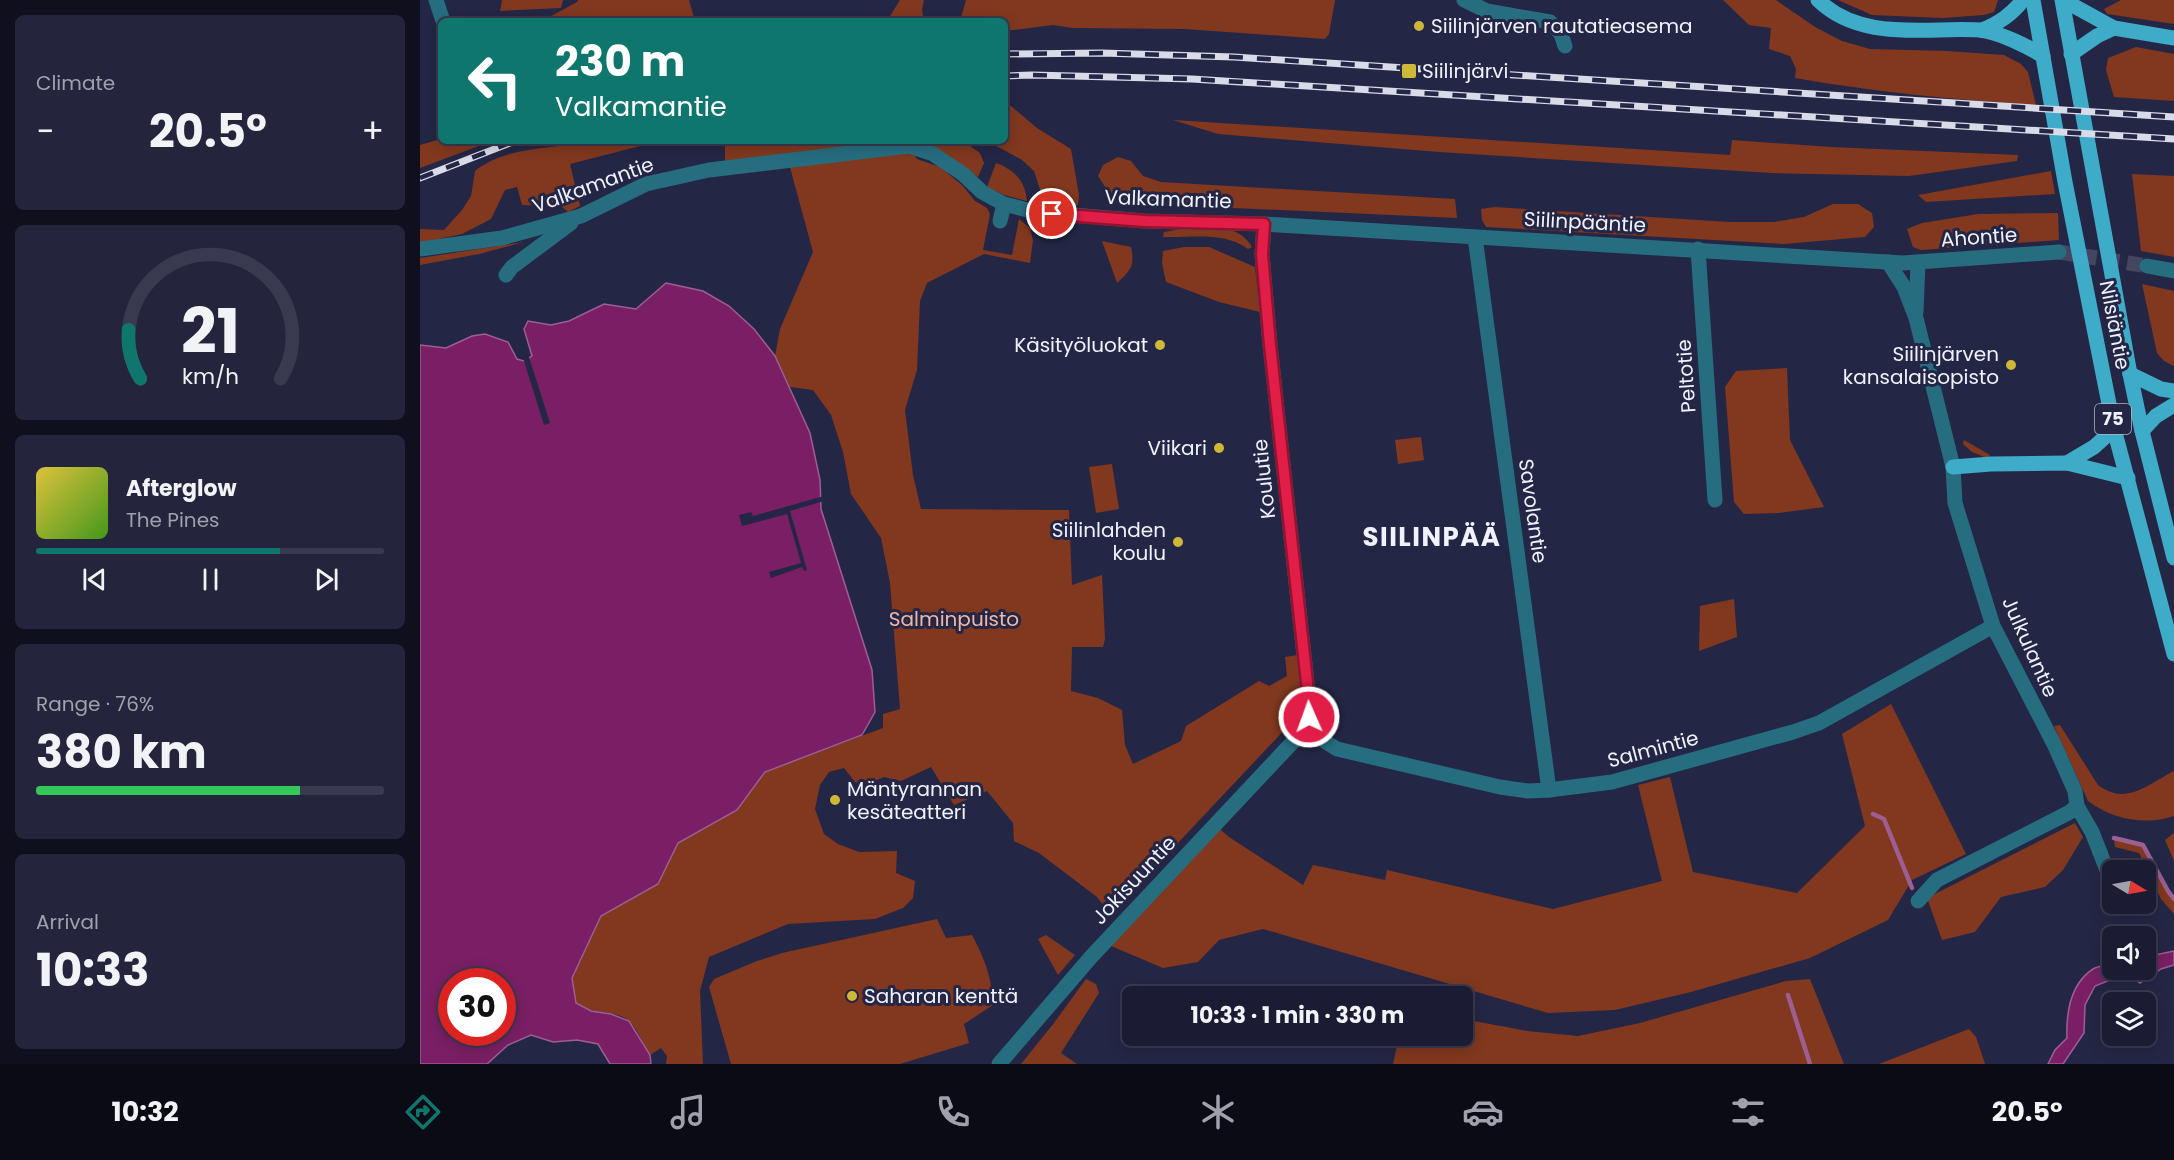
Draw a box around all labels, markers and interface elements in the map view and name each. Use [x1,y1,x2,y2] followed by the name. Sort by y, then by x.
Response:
[1431,12,1693,40] place label: Siilinjärven rautatieasema
[1412,19,1426,33] marker: Siilinjärven rautatieasema
[555,32,685,91] text: 230 m
[456,42,534,120] icon: left
[1422,57,1508,85] place label: Siilinjärvi
[1400,62,1418,80] marker: Siilinjärvi
[36,69,115,97] text: Climate
[555,88,727,125] text: Valkamantie
[149,100,267,163] text: 20.5°
[36,108,54,155] text: −
[361,108,384,155] text: +
[528,150,658,220] street label: Valkamantie
[1104,183,1232,215] street label: Valkamantie
[1026,188,1077,239] pin
[1035,197,1068,230] icon: arrive
[1523,205,1647,239] street label: Siilinpääntie
[1940,220,2018,254] street label: Ahontie
[2093,278,2137,372] street label: Nilsiäntie
[180,287,240,375] text: 21
[1014,331,1148,359] place label: Käsityöluokat
[1153,338,1167,352] marker: Käsityöluokat
[1669,338,1703,414] street label: Peltotie
[1843,340,1999,391] place label: Siilinjärven kansalaisopisto
[2004,358,2018,372] marker: Siilinjärven kansalaisopisto
[181,362,239,393] text: km/h
[2095,404,2131,434] road number: 75
[1147,434,1207,462] place label: Viikari
[1246,438,1282,520] street label: Koulutie
[1212,441,1226,455] marker: Viikari
[1512,457,1554,565] street label: Savolantie
[126,473,237,504] text: Afterglow
[126,506,220,534] text: The Pines
[1052,516,1166,567] place label: Siilinlahden koulu
[1362,519,1502,555] district label: SIILINPÄÄ
[1171,535,1185,549] marker: Siilinlahden koulu
[78,563,111,596] icon: previous
[194,563,227,596] icon: pause
[310,563,343,596] icon: next
[1995,592,2065,702] street label: Julkulantie
[889,605,1019,633] park label: Salminpuisto
[1277,685,1341,749] position arrow
[36,690,154,718] text: Range · 76%
[36,721,207,784] text: 380 km
[1604,723,1702,775] street label: Salmintie
[847,775,982,826] place label: Mäntyrannan kesäteatteri
[828,793,842,807] marker: Mäntyrannan kesäteatteri
[1086,829,1182,931] street label: Jokisuuntie
[2102,860,2156,914] north arrow
[2102,860,2156,1046] map controls
[36,908,99,936] text: Arrival
[2102,926,2156,980] button: sound
[36,939,150,1002] text: 10:33
[438,968,516,1046] speed limit sign: 30
[864,982,1018,1010] place label: Saharan kenttä
[845,989,859,1003] marker: Saharan kenttä
[2102,992,2156,1046] button: layers
[1191,1000,1404,1031] text: 10:33 · 1 min · 330 m
[402,1091,444,1133] icon: directions
[667,1091,709,1133] icon: music
[932,1091,974,1133] icon: phone
[1197,1091,1239,1133] icon: climate
[1462,1091,1504,1133] icon: car
[1727,1091,1769,1133] icon: filters
[112,1093,179,1130] text: 10:32
[1992,1093,2062,1130] text: 20.5°

